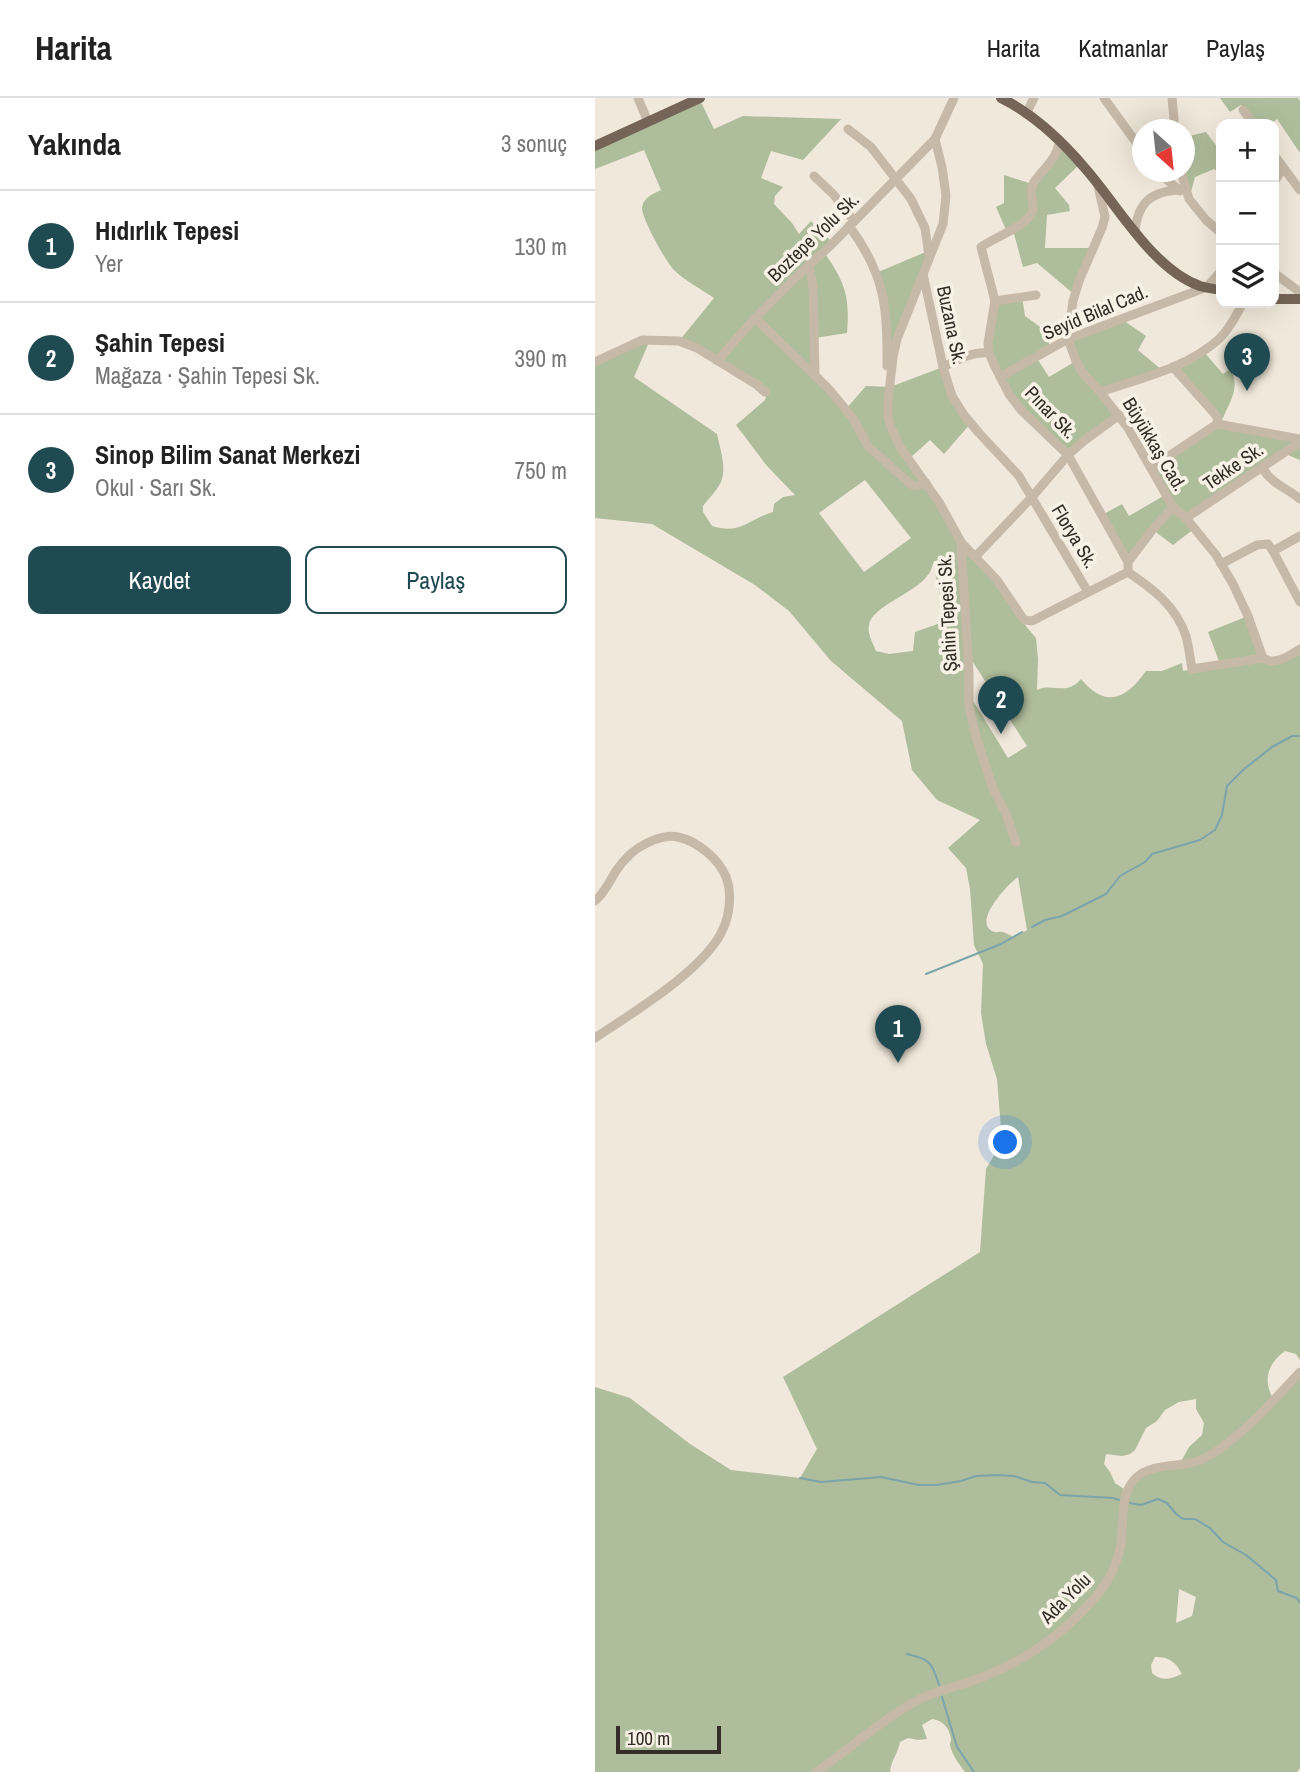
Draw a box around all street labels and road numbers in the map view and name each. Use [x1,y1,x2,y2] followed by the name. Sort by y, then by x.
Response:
[762,187,864,287] street label: Boztepe Yolu Sk.
[1038,278,1152,346] street label: Seyid Bilal Cad.
[931,283,973,367] street label: Buzana Sk.
[1019,380,1083,444] street label: Pınar Sk.
[1117,392,1193,496] street label: Büyükkaş Cad.
[1198,436,1268,496] street label: Tekke Sk.
[1046,499,1104,573] street label: Florya Sk.
[931,554,963,672] street label: Şahin Tepesi Sk.
[1033,1567,1096,1630] street label: Ada Yolu

